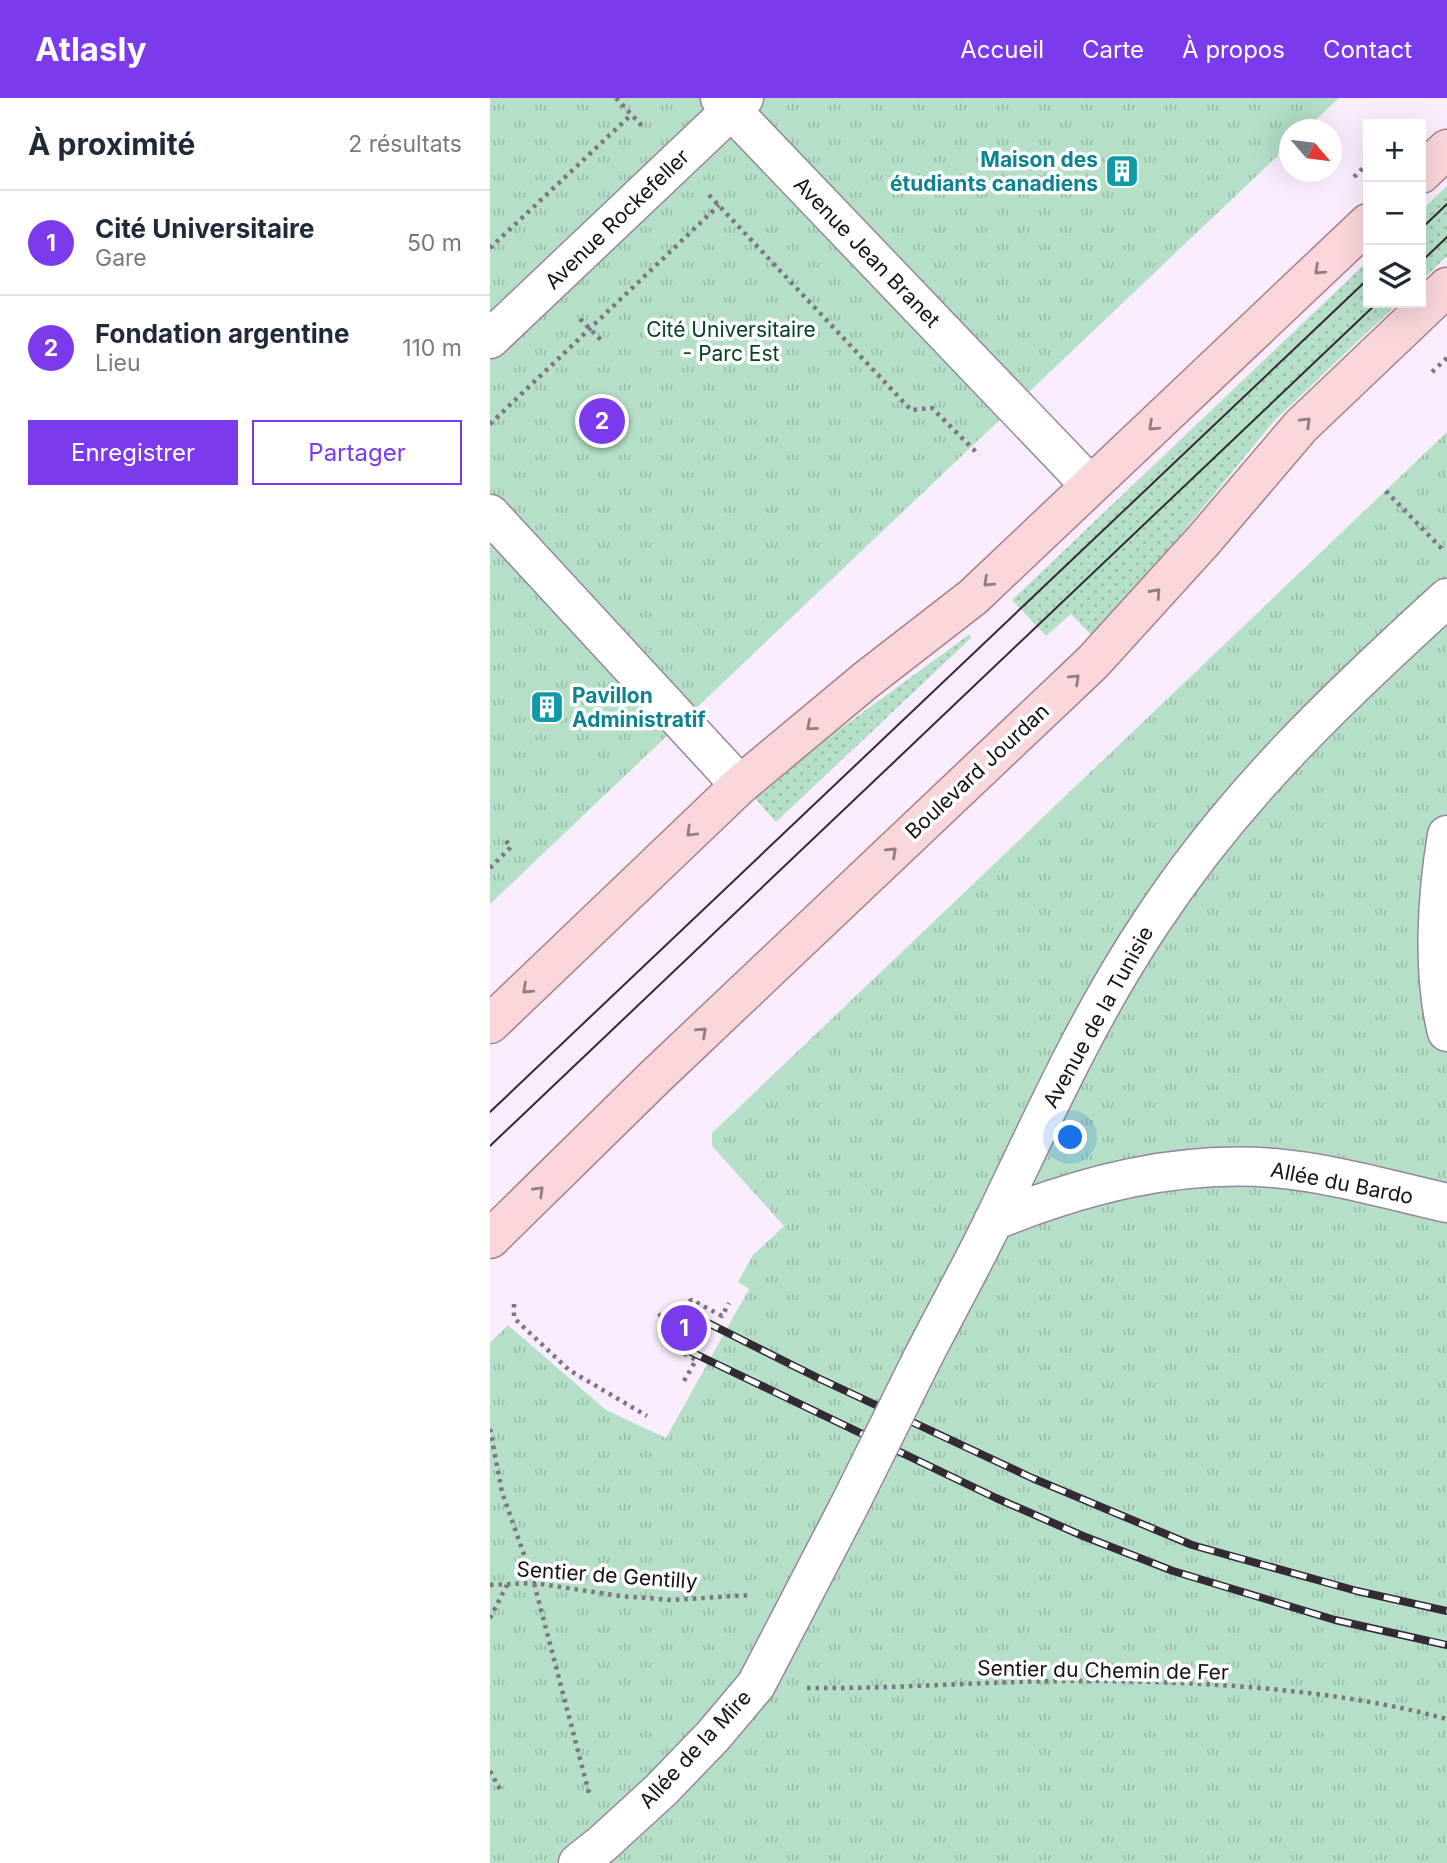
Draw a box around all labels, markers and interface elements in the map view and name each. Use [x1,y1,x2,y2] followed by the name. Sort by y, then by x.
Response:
[35,29,147,69] text: Atlasly
[960,35,1044,64] text: Accueil
[1082,35,1144,64] text: Carte
[1182,35,1285,64] text: À propos
[1323,35,1412,64] text: Contact
[1279,119,1342,182] north arrow
[1363,119,1426,308] map controls
[1363,119,1426,182] button: +
[28,126,195,162] text: À proximité
[348,130,462,158] text: 2 résultats
[540,144,694,294] street label: Avenue Rockefeller
[890,147,1098,196] place label: Maison des étudiants canadiens
[1103,152,1141,190] building icon: Maison des étudiants canadiens
[789,172,945,332] street label: Avenue Jean Branet
[1363,182,1426,245] button: −
[95,213,315,244] text: Cité Universitaire
[46,229,56,257] text: 1
[407,229,462,257] text: 50 m
[95,244,147,272] text: Gare
[1363,245,1426,308] button: layers
[1314,262,1327,275] one-way arrow
[646,317,816,366] park label: Cité Universitaire - Parc Est
[95,318,349,349] text: Fondation argentine
[44,334,58,362] text: 2
[402,334,462,362] text: 110 m
[95,349,141,377] text: Lieu
[579,395,625,447] pin: 2
[1148,418,1161,430] one-way arrow
[1297,418,1310,431] one-way arrow
[28,420,238,485] button: Enregistrer
[252,420,462,485] button: Partager
[983,574,996,587] one-way arrow
[1148,588,1160,601] one-way arrow
[1067,674,1080,687] one-way arrow
[572,683,706,732] place label: Pavillon Administratif
[528,688,566,726] building icon: Pavillon Administratif
[900,698,1054,844] street label: Boulevard Jourdan
[806,717,819,730] one-way arrow
[686,824,699,837] one-way arrow
[884,847,897,860] one-way arrow
[1038,922,1158,1112] street label: Avenue de la Tunisie
[522,981,535,994] one-way arrow
[694,1028,707,1041] one-way arrow
[1053,1120,1087,1154] your location
[1269,1157,1415,1209] street label: Allée du Bardo
[531,1187,543,1199] one-way arrow
[661,1302,707,1354] pin: 1
[516,1556,699,1594] street label: Sentier de Gentilly
[977,1655,1229,1685] street label: Sentier du Chemin de Fer
[634,1685,756,1813] street label: Allée de la Mire

